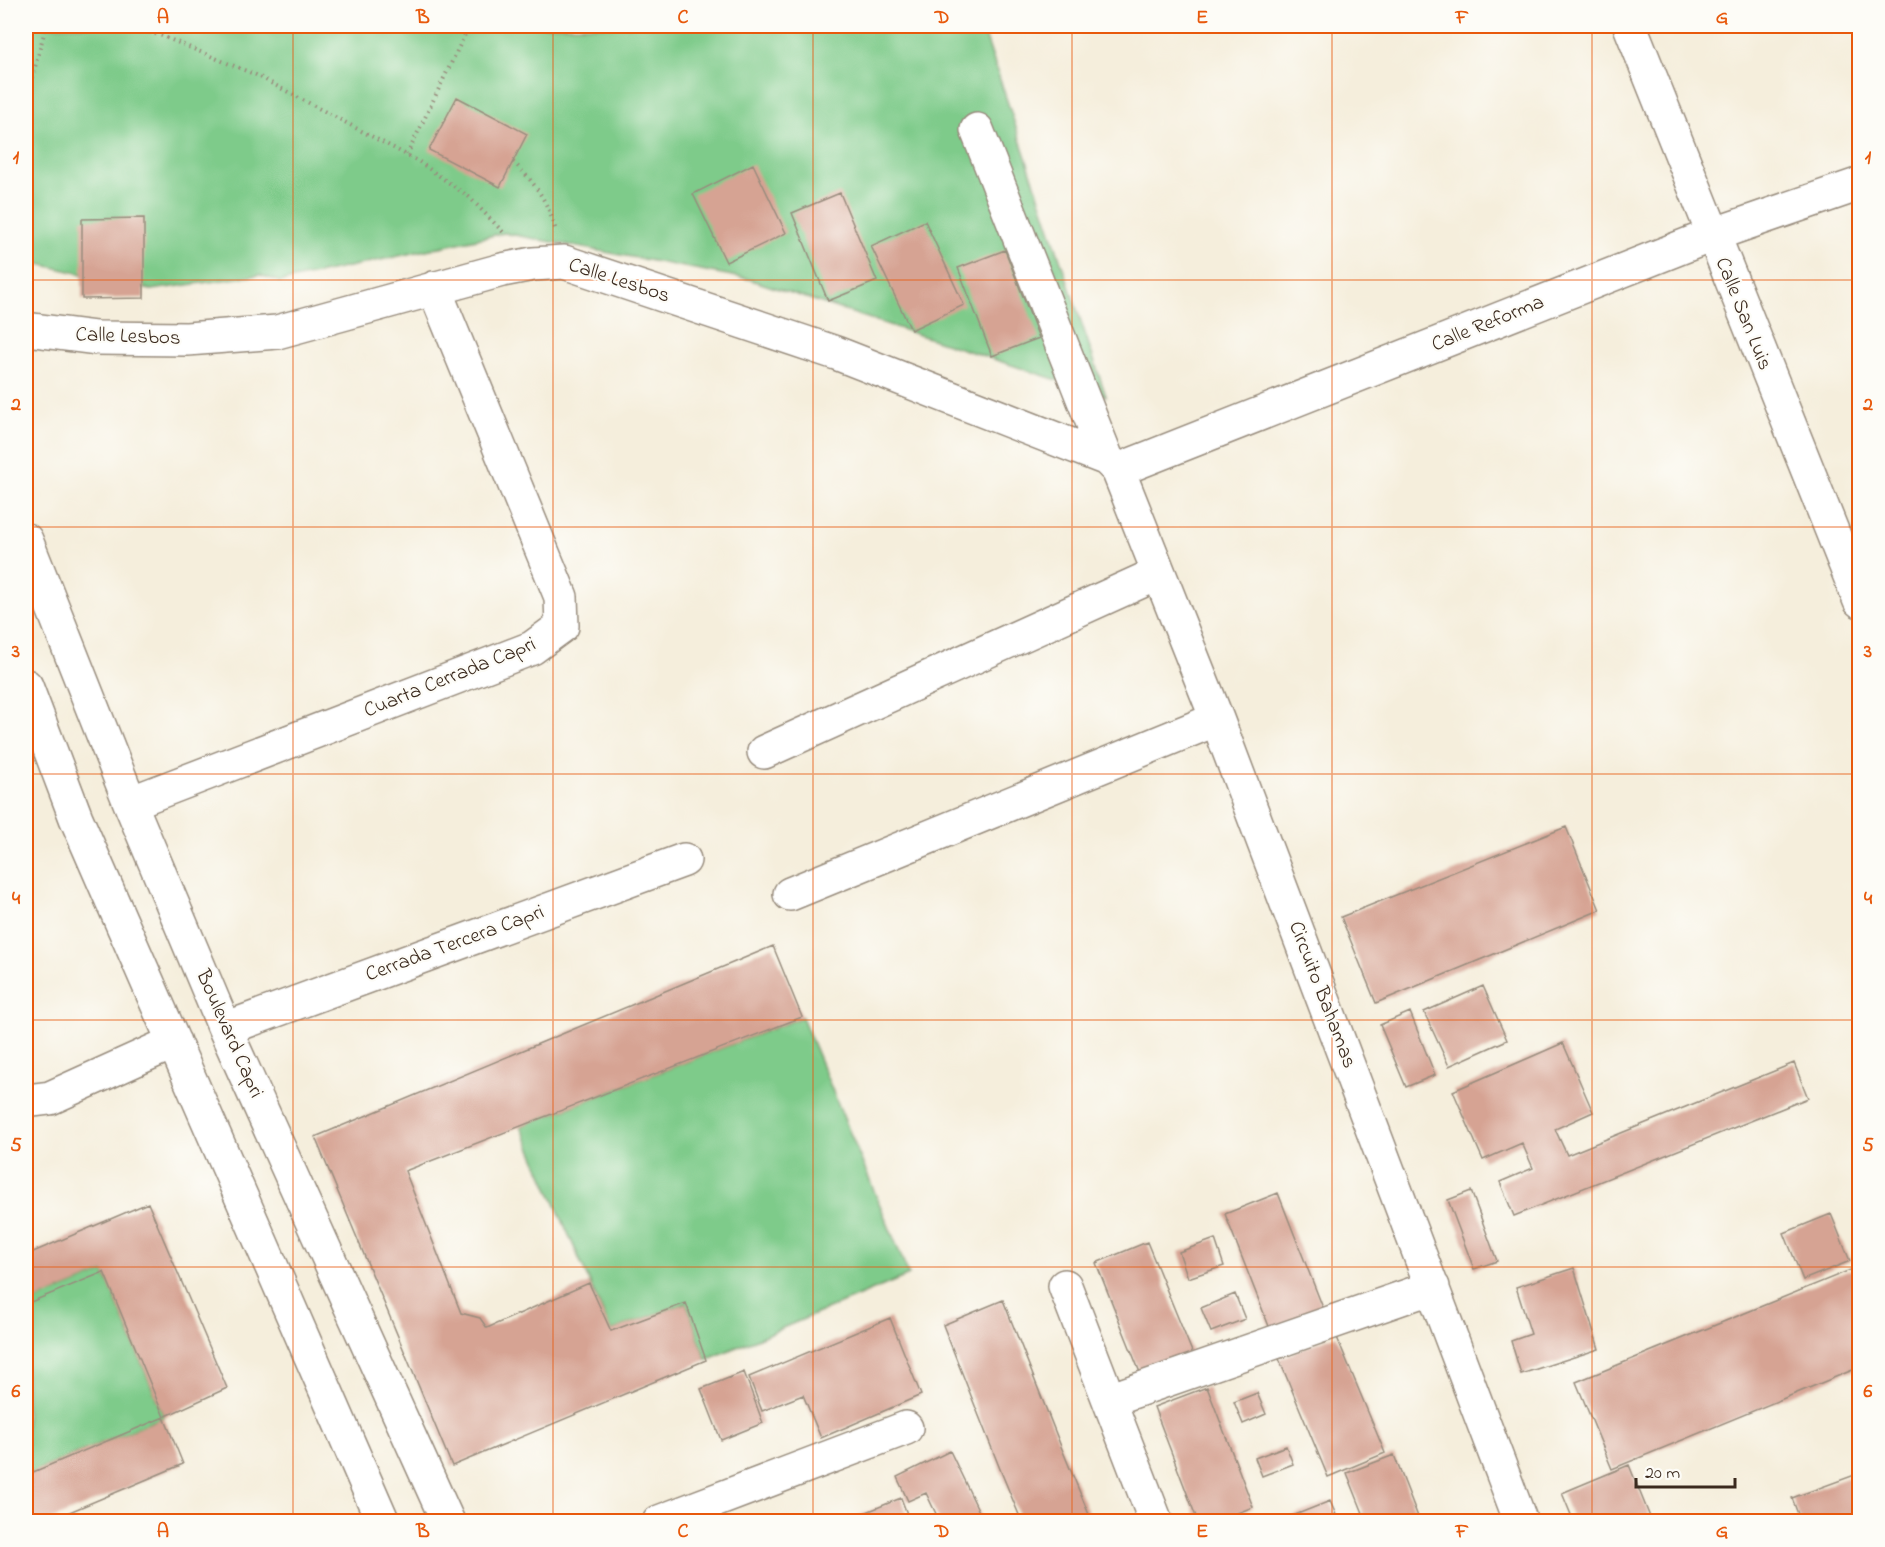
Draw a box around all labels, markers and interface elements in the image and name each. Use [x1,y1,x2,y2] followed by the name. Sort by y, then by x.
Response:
[157,4,169,33] text: A
[415,4,430,33] text: B
[678,4,689,33] text: C
[934,4,949,33] text: D
[1196,4,1208,33] text: E
[1455,4,1469,33] text: F
[1716,4,1729,33] text: G
[13,144,20,173] text: 1
[1865,144,1872,173] text: 1
[564,250,674,312] street label: Calle Lesbos
[1707,253,1779,375] street label: Calle San Luis
[1427,288,1549,360] street label: Calle Reforma
[75,320,181,354] street label: Calle Lesbos
[10,391,21,420] text: 2
[1862,391,1873,420] text: 2
[359,630,541,726] street label: Cuarta Cerrada Capri
[11,638,20,667] text: 3
[1863,638,1872,667] text: 3
[12,885,21,914] text: 4
[1864,885,1873,914] text: 4
[362,898,548,990] street label: Cerrada Tercera Capri
[1280,917,1364,1073] street label: Circuito Bahamas
[187,964,271,1103] street label: Boulevard Capri
[10,1132,22,1161] text: 5
[1862,1132,1874,1161] text: 5
[12,1378,21,1407] text: 6
[1864,1378,1873,1407] text: 6
[1636,1451,1735,1489] scale bar
[1645,1461,1680,1487] text: 20 m
[157,1518,169,1547] text: A
[415,1518,430,1547] text: B
[678,1518,689,1547] text: C
[934,1518,949,1547] text: D
[1196,1518,1208,1547] text: E
[1455,1518,1469,1547] text: F
[1716,1518,1729,1547] text: G

